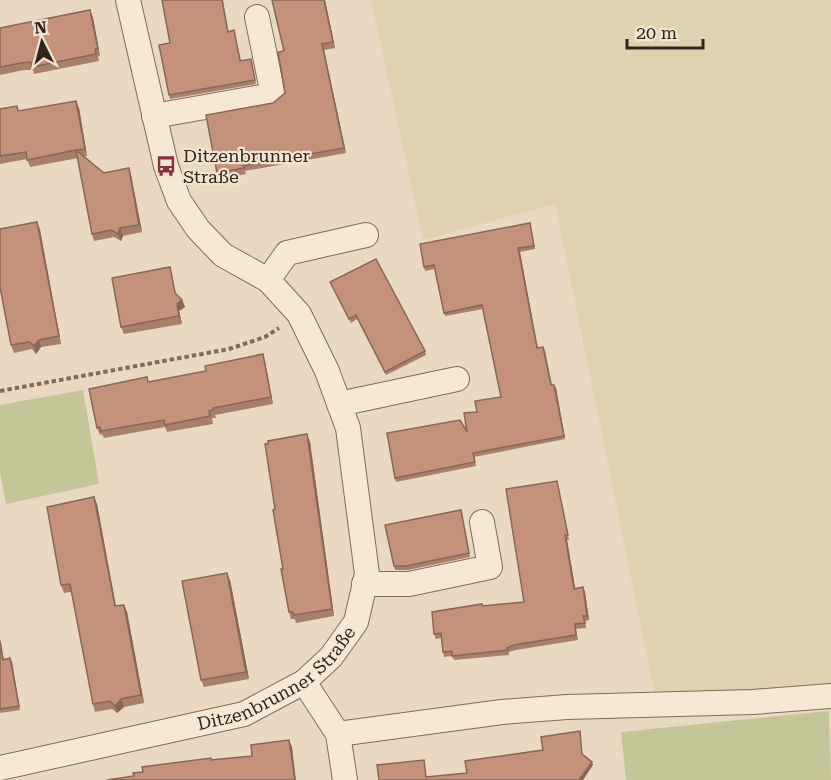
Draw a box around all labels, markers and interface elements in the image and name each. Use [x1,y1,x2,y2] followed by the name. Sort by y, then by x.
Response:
[12,12,72,72] north arrow
[627,12,704,50] scale bar
[33,17,48,38] text: N
[636,22,677,43] text: 20 m
[183,145,310,187] place label: Ditzenbrunner Straße
[154,154,178,178] bus stop icon: Ditzenbrunner Straße
[195,622,360,734] street label: Ditzenbrunner Straße

